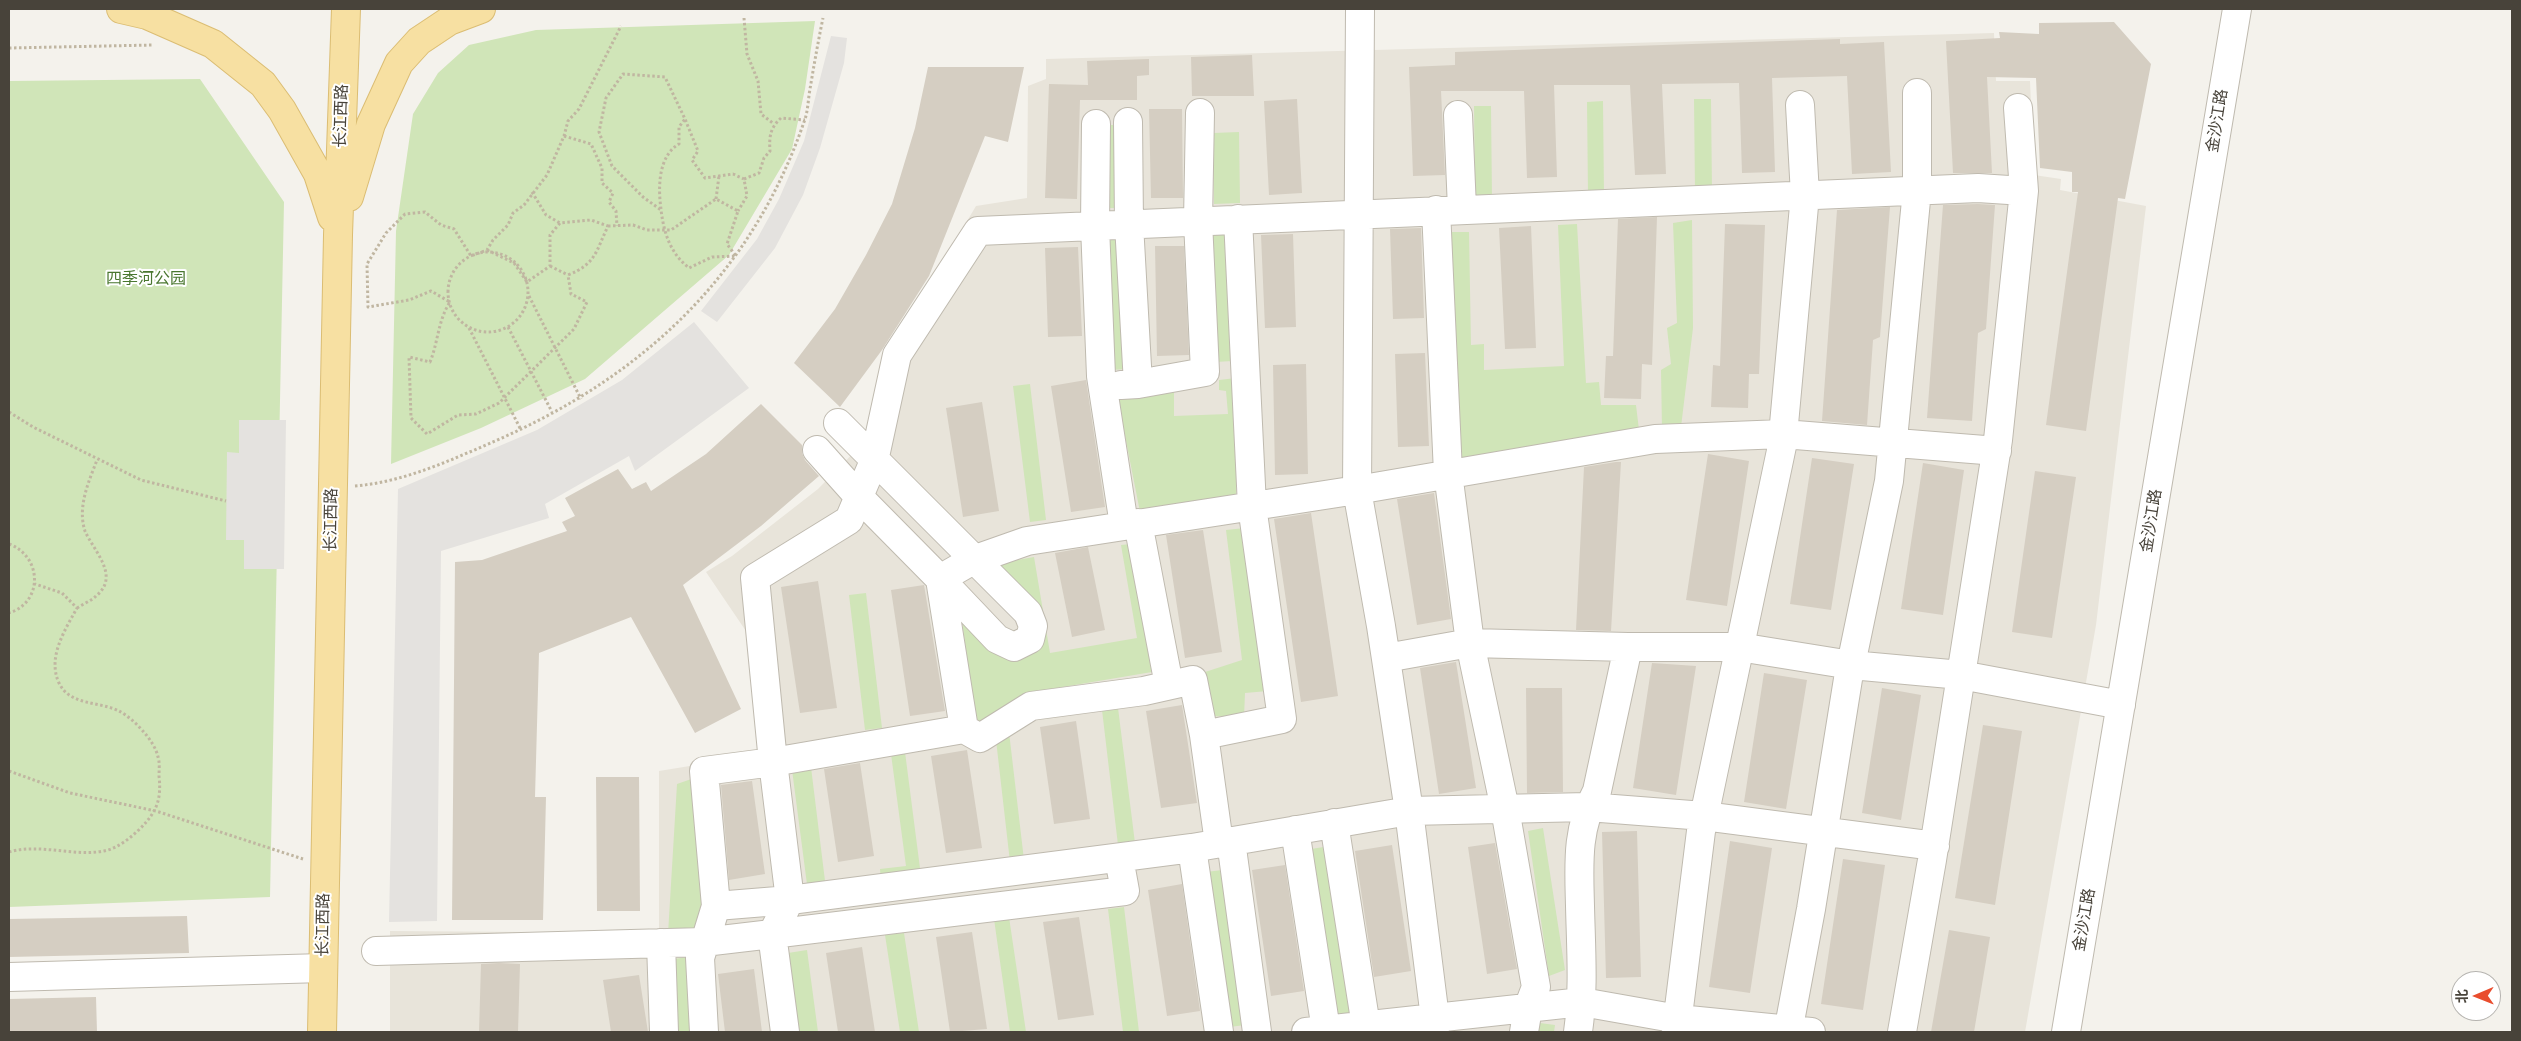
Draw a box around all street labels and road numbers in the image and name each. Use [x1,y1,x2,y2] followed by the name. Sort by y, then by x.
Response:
[331,84,353,148] street label: 长江西路
[2204,88,2232,154] street label: 金沙江路
[322,488,342,552] street label: 长江西路
[2138,488,2166,554] street label: 金沙江路
[2070,887,2100,953] street label: 金沙江路
[314,893,334,957] street label: 长江西路

